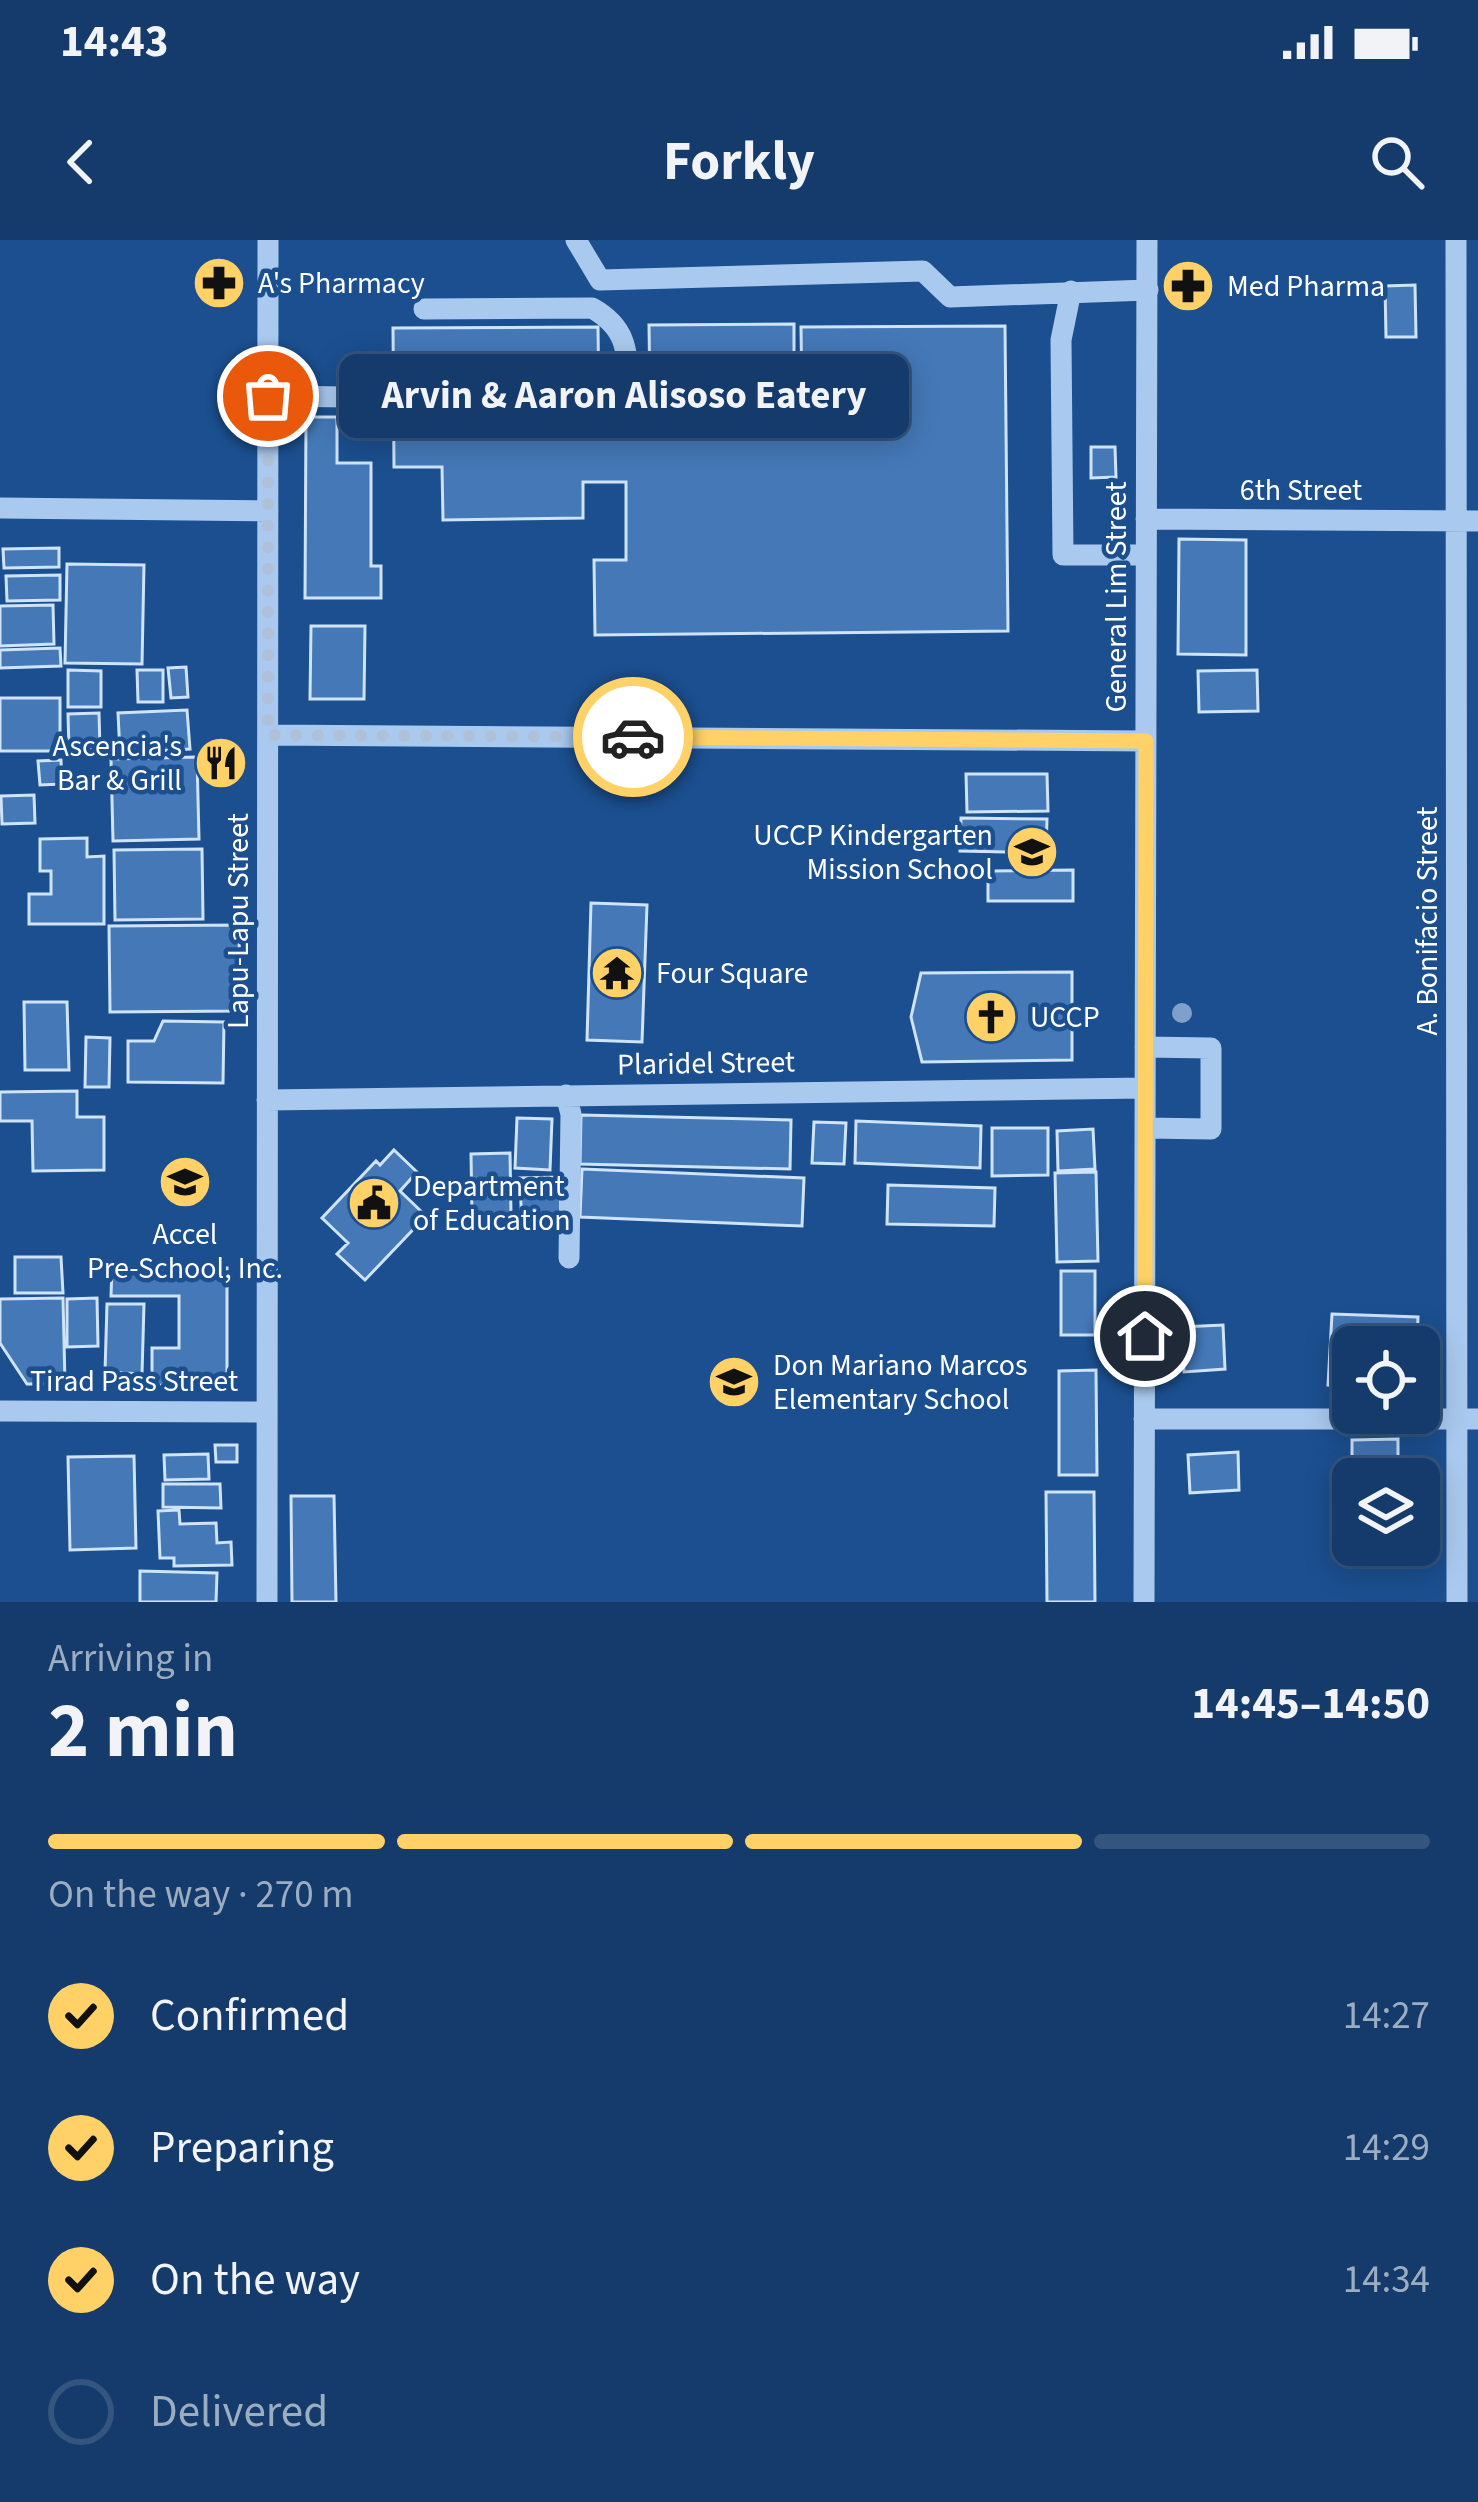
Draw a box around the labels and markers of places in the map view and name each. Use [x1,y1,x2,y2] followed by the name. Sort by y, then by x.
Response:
[191,255,247,311] pharmacy icon: A's Pharmacy
[1160,258,1216,314] pharmacy icon: Med Pharma
[258,262,425,305] place label: A's Pharmacy
[1227,265,1385,308] place label: Med Pharma
[217,345,319,447] pin
[340,354,910,438] callout: Arvin & Aaron Alisoso Eatery
[53,725,182,802] place label: Ascencia's Bar & Grill
[193,735,249,791] restaurant icon: Ascencia's Bar & Grill
[753,814,993,891] place label: UCCP Kindergarten Mission School
[1004,824,1060,880] school or university icon: UCCP Kindergarten Mission School
[589,945,645,1001] temple icon: Four Square
[656,952,809,995] place label: Four Square
[963,989,1019,1045] church icon: UCCP
[1030,996,1100,1039] place label: UCCP
[157,1154,213,1210] school or university icon: Accel Pre-School, Inc.
[413,1165,571,1242] place label: Department of Education
[346,1175,402,1231] public building icon: Department of Education
[87,1213,283,1290] place label: Accel Pre-School, Inc.
[1094,1285,1196,1387] pin
[773,1344,1027,1421] place label: Don Mariano Marcos Elementary School
[706,1354,762,1410] school or university icon: Don Mariano Marcos Elementary School

